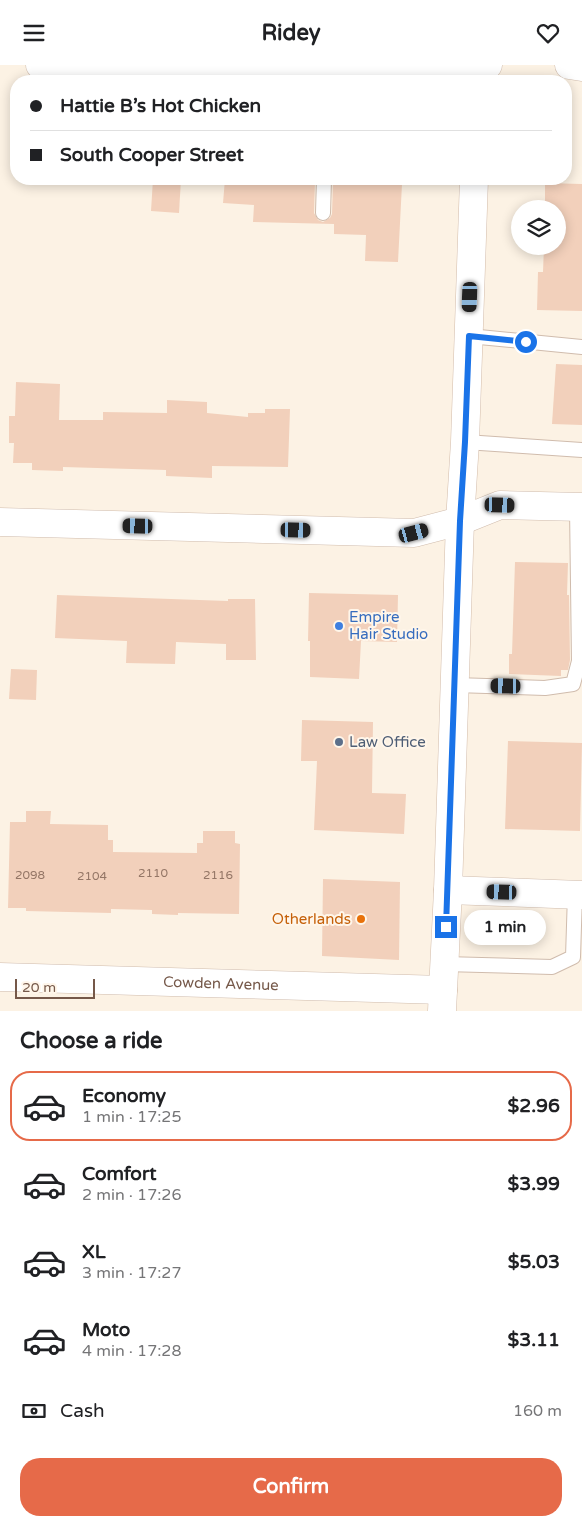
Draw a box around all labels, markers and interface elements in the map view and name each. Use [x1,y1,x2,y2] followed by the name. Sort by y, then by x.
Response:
[20,19,48,47] icon: menu
[534,19,562,47] icon: heart
[261,20,321,46] text: Ridey
[60,95,261,117] text: Hattie B’s Hot Chicken
[60,144,244,166] text: South Cooper Street
[511,200,566,255] map controls
[511,200,566,255] button: layers
[461,282,478,312] car
[515,331,537,353] route start
[484,497,515,513] car
[122,518,153,534] car
[280,522,311,538] car
[397,522,430,544] car
[349,608,428,643] place label: Empire Hair Studio
[333,620,345,632] marker: Empire Hair Studio
[490,678,521,694] car
[349,733,426,751] place label: Law Office
[333,736,345,748] marker: Law Office
[138,866,169,880] house number: 2110
[15,868,45,882] house number: 2098
[203,868,233,882] house number: 2116
[77,869,108,883] house number: 2104
[486,884,517,900] car
[464,909,546,945] callout: 1 min
[272,910,351,928] place label: Otherlands
[355,913,367,925] marker: Otherlands
[435,916,457,938] route end
[484,917,526,937] text: 1 min
[163,973,279,994] street label: Cowden Avenue
[15,976,95,999] scale bar
[22,979,56,996] text: 20 m
[20,1028,163,1054] text: Choose a ride
[22,1084,67,1129] icon: car
[82,1085,166,1107] text: Economy
[508,1095,560,1117] text: $2.96
[82,1107,181,1127] text: 1 min · 17:25
[22,1162,67,1207] icon: car
[82,1163,156,1185] text: Comfort
[508,1173,560,1195] text: $3.99
[82,1185,181,1205] text: 2 min · 17:26
[22,1240,67,1285] icon: car
[82,1241,106,1263] text: XL
[508,1251,560,1273] text: $5.03
[82,1263,181,1283] text: 3 min · 17:27
[22,1318,67,1363] icon: car
[82,1319,130,1341] text: Moto
[508,1329,560,1351] text: $3.11
[82,1341,181,1361] text: 4 min · 17:28
[20,1397,48,1425] icon: cash
[60,1400,105,1422] text: Cash
[513,1401,562,1421] text: 160 m
[20,1458,562,1516] button: Confirm

